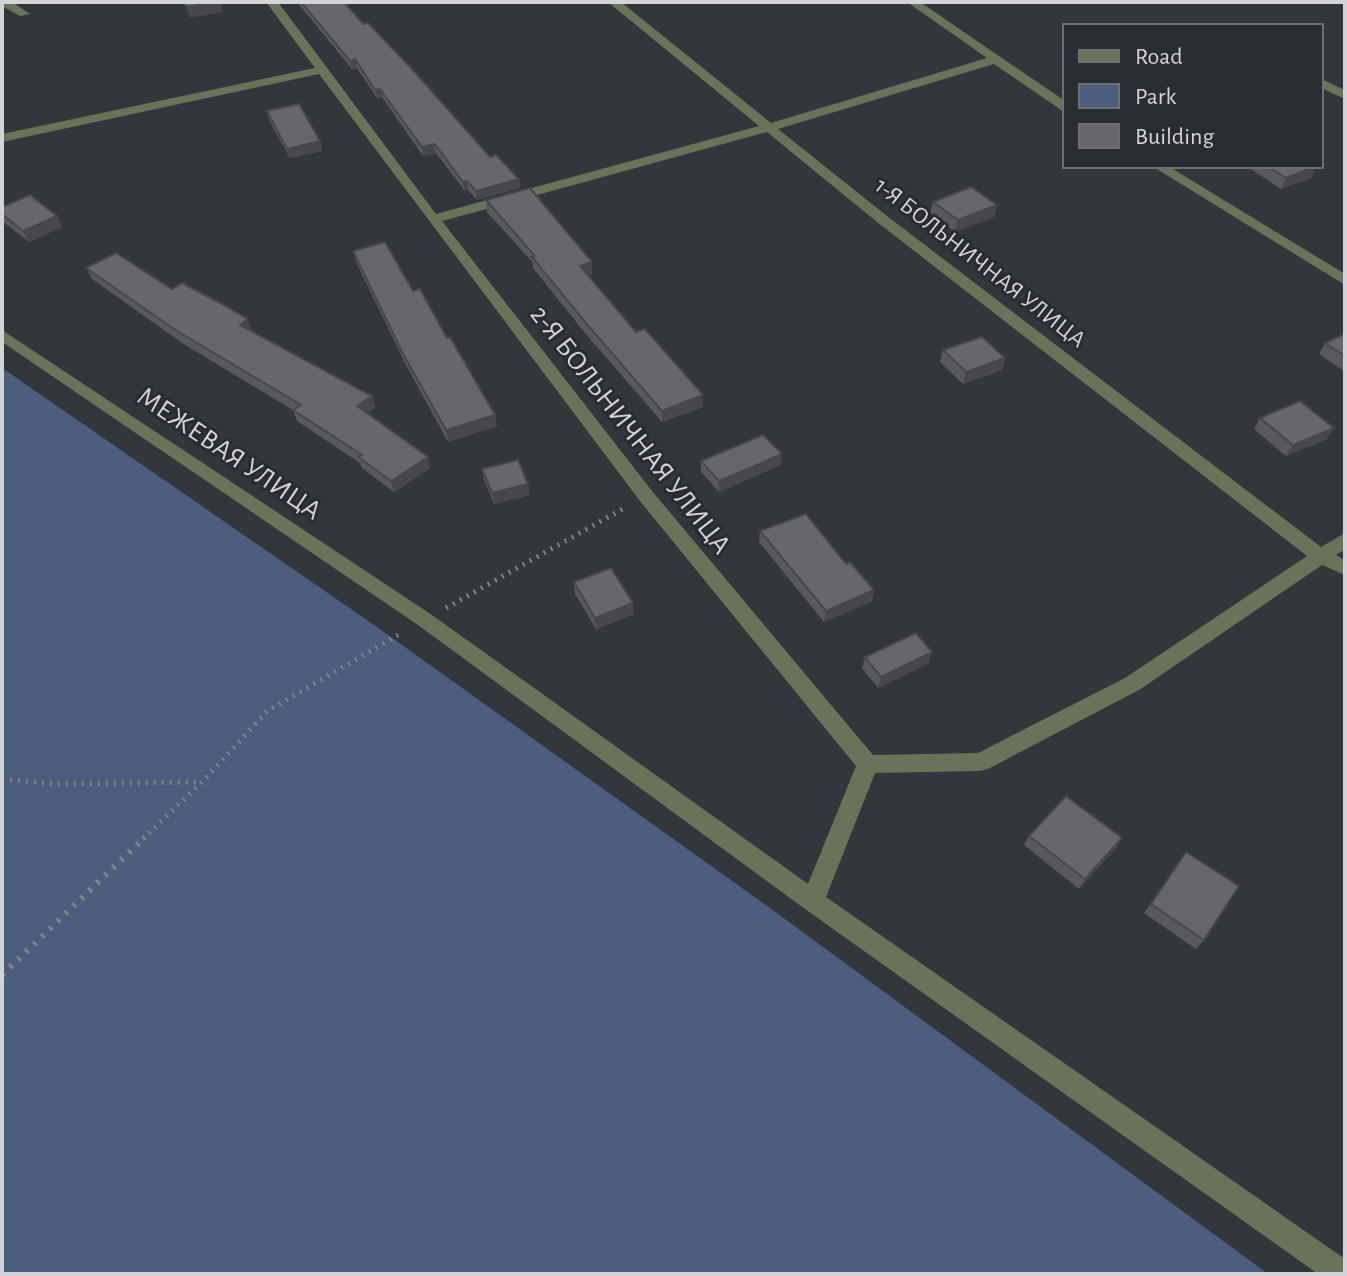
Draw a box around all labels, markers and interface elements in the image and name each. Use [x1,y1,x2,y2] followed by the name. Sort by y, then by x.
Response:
[1063,24,1323,168] legend
[1135,45,1183,69] text: Road
[1135,85,1176,109] text: Park
[1135,125,1214,149] text: Building
[870,174,1090,352] street label: 1-Я БОЛЬНИЧНАЯ УЛИЦА
[525,301,735,559] street label: 2-Я БОЛЬНИЧНАЯ УЛИЦА
[132,382,326,526] street label: МЕЖЕВАЯ УЛИЦА

